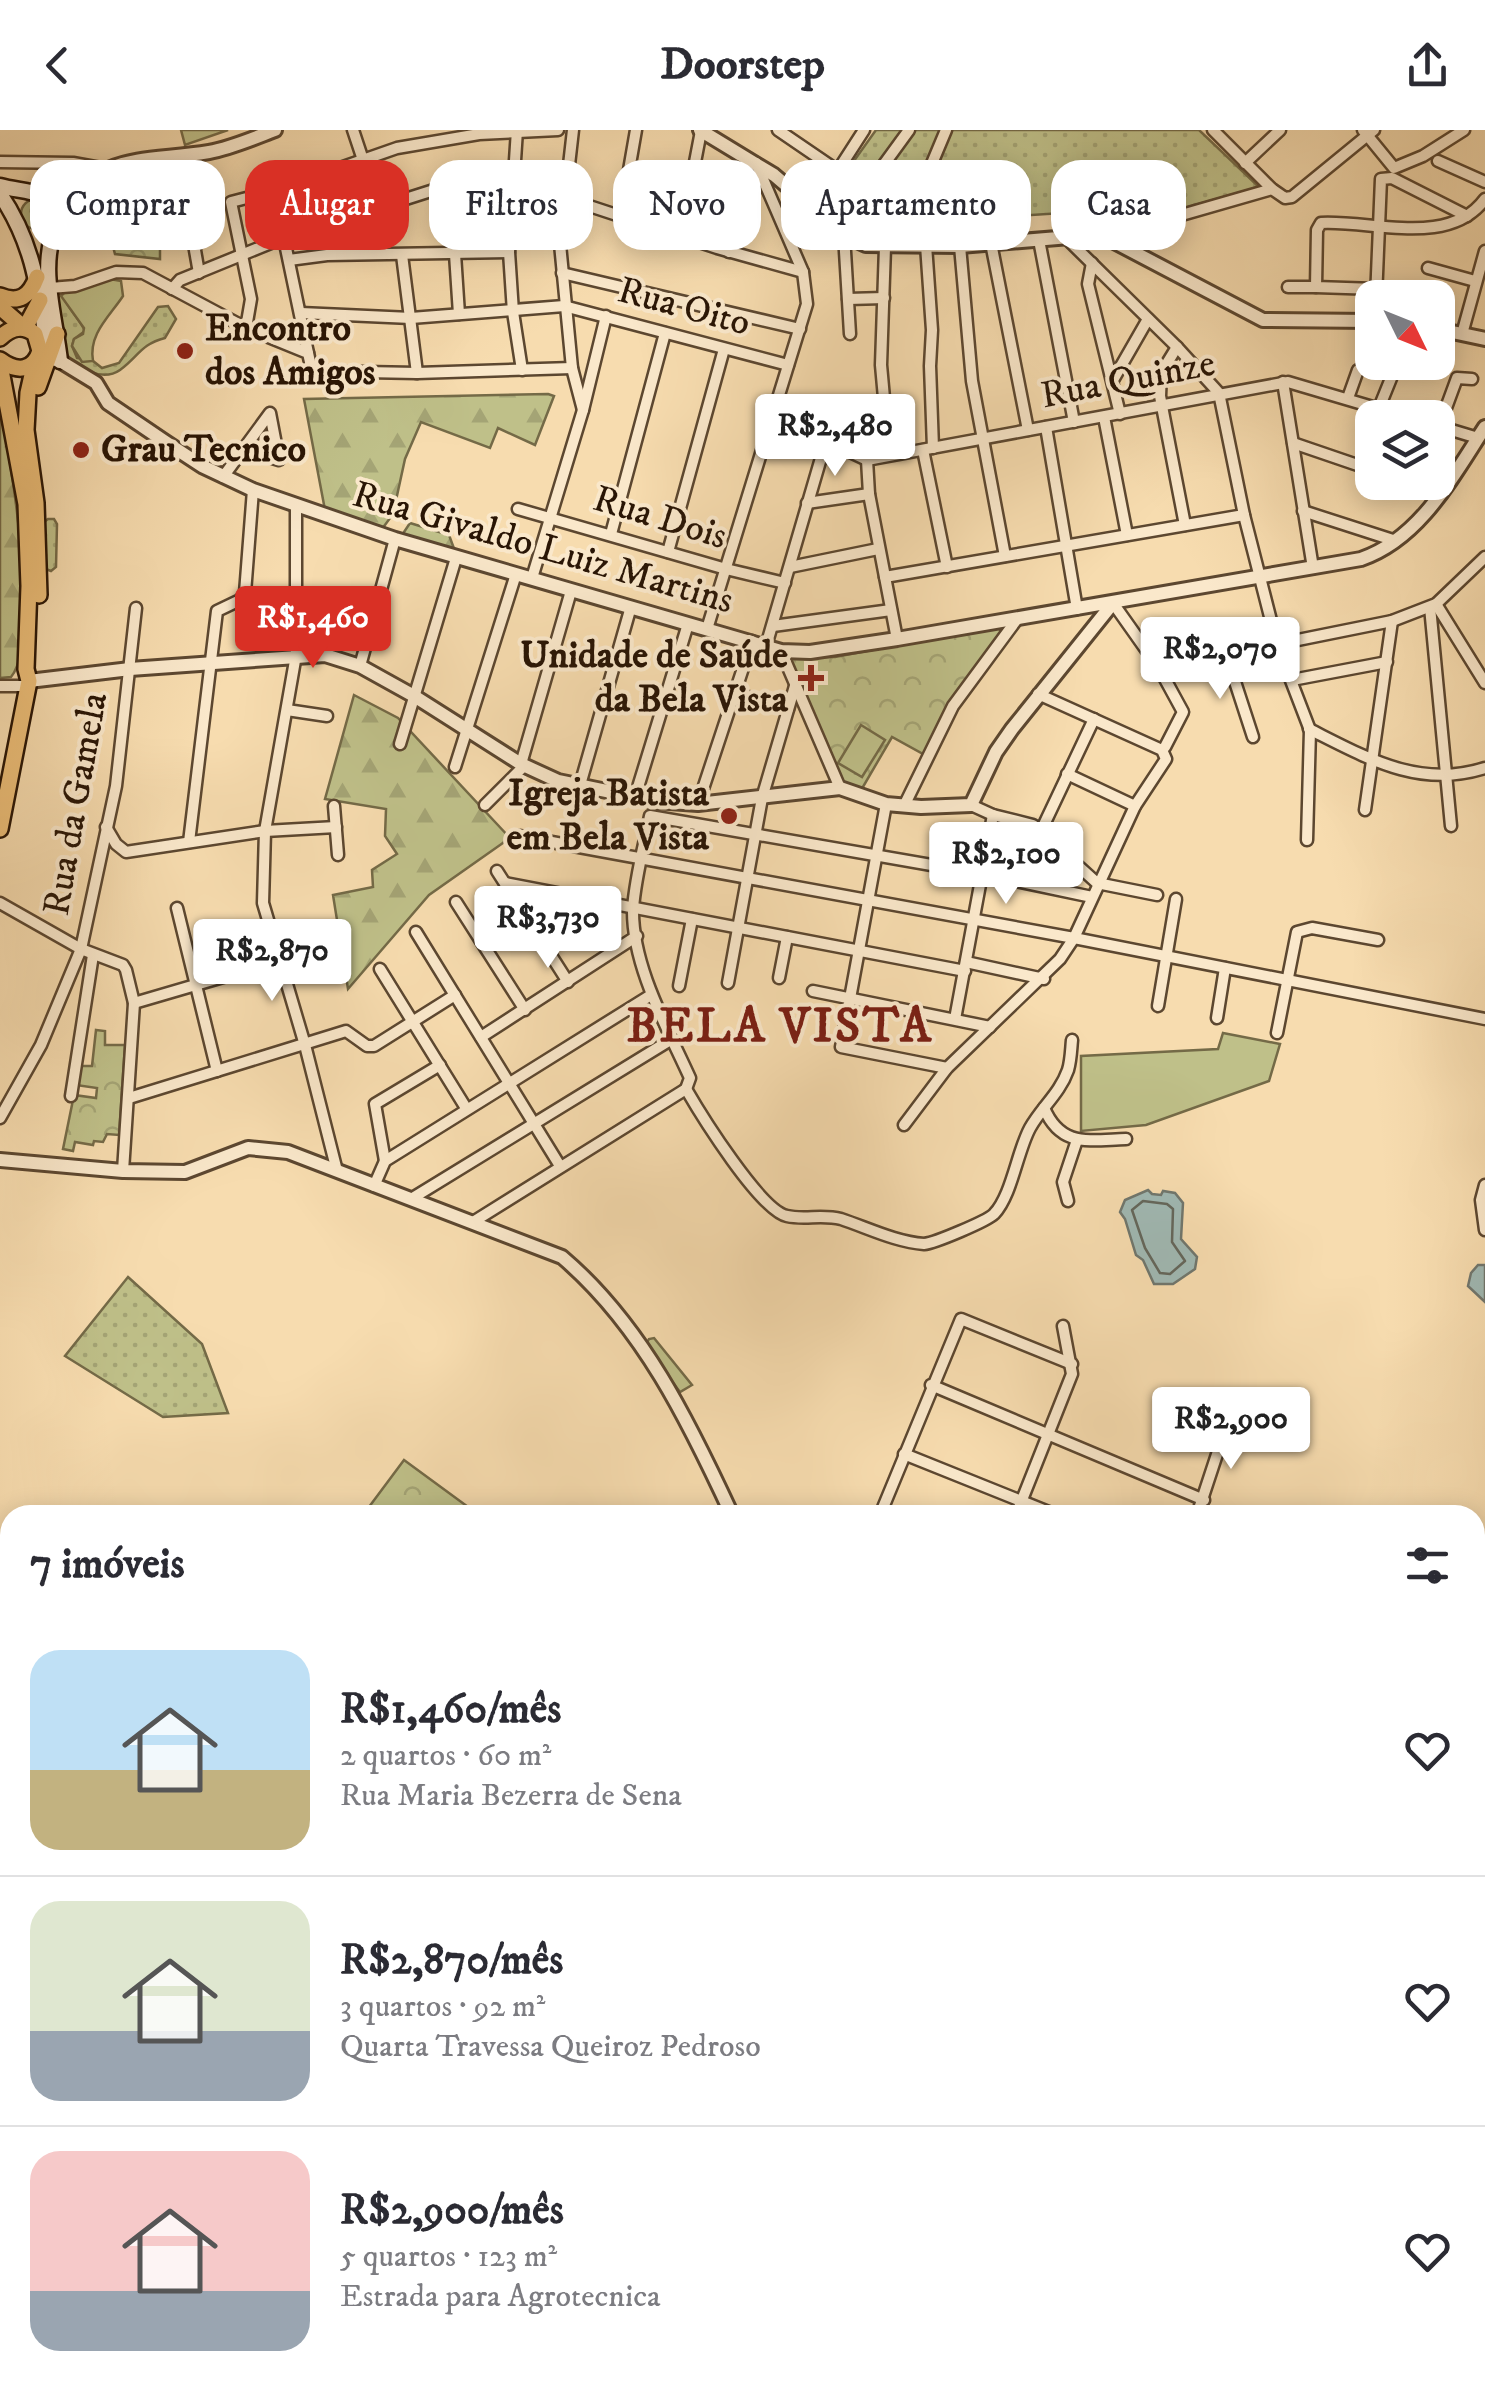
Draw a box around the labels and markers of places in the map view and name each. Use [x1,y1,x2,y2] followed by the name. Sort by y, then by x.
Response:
[205,305,376,397] place label: Encontro dos Amigos
[174,340,196,362] marker: Encontro dos Amigos
[743,394,927,479] pin: R$2,480
[101,426,306,474] place label: Grau Tecnico
[70,439,92,461] marker: Grau Tecnico
[221,586,405,671] pin: R$1,460
[1128,617,1312,702] pin: R$2,070
[520,632,789,724] place label: Unidade de Saúde da Bela Vista
[798,665,824,691] marker: Unidade de Saúde da Bela Vista
[507,770,710,862] place label: Igreja Batista em Bela Vista
[718,805,740,827] marker: Igreja Batista em Bela Vista
[914,822,1098,907] pin: R$2,100
[456,886,640,971] pin: R$3,730
[180,919,364,1004] pin: R$2,870
[1139,1387,1323,1472] pin: R$2,900

